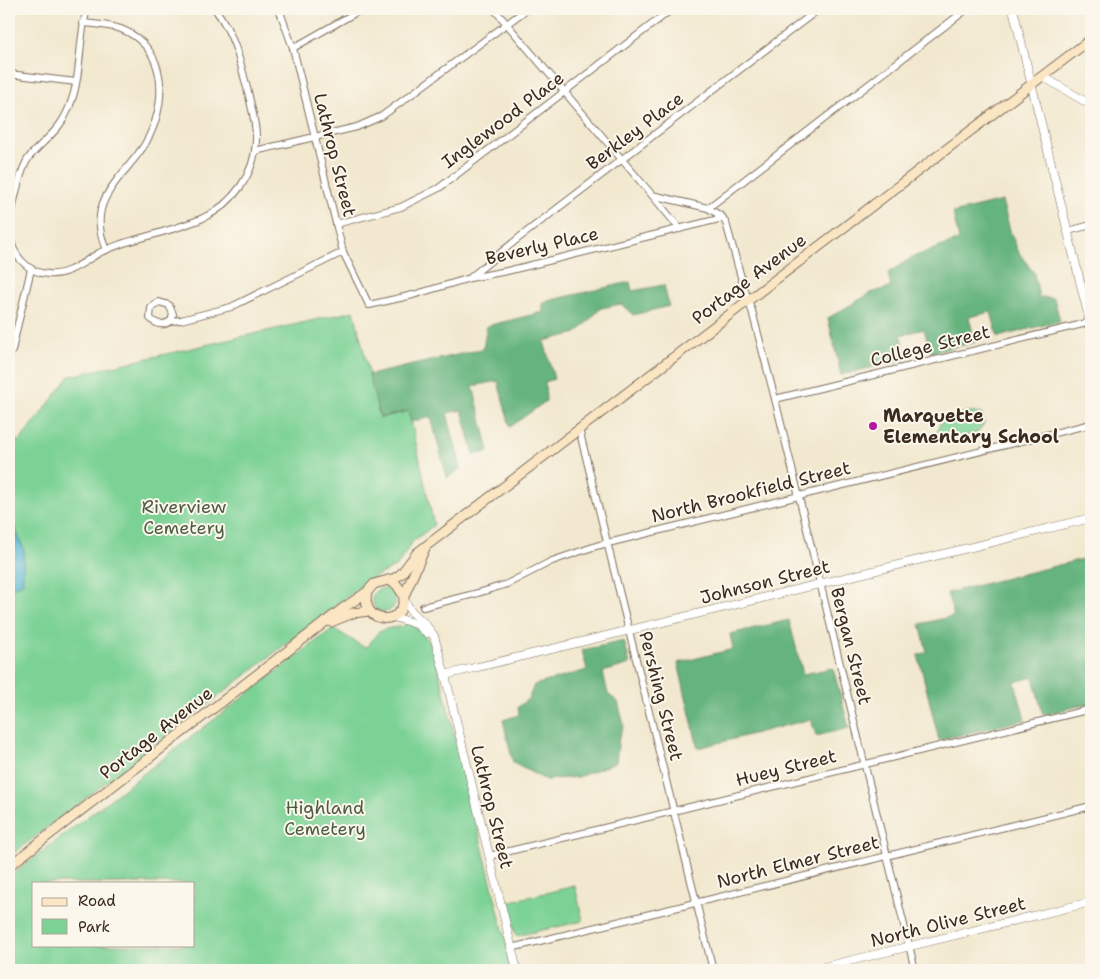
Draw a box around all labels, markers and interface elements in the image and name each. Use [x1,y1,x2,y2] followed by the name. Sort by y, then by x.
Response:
[437,66,569,174] street label: Inglewood Place
[582,87,688,175] street label: Berkley Place
[308,91,362,220] street label: Lathrop Street
[483,221,601,271] street label: Beverly Place
[687,228,811,330] street label: Portage Avenue
[868,320,992,372] street label: College Street
[883,404,1059,449] place label: Marquette Elementary School
[867,420,879,432] marker: Marquette Elementary School
[649,456,853,528] street label: North Brookfield Street
[142,495,227,540] park label: Riverview Cemetery
[698,554,833,610] street label: Johnson Street
[825,585,877,707] street label: Bergan Street
[633,629,689,763] street label: Pershing Street
[94,681,218,785] street label: Portage Avenue
[465,743,519,872] street label: Lathrop Street
[733,744,839,792] street label: Huey Street
[284,796,366,841] park label: Highland Cemetery
[714,830,882,894] street label: North Elmer Street
[32,882,195,946] legend
[78,891,116,911] text: Road
[868,891,1028,953] street label: North Olive Street
[78,917,110,937] text: Park

